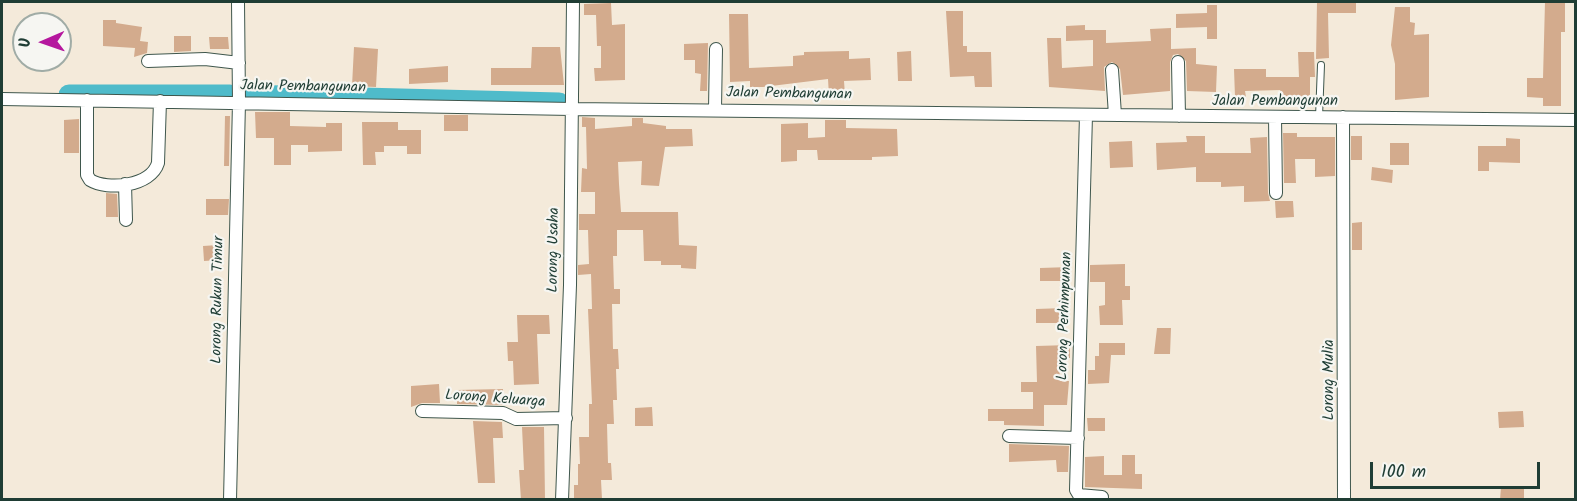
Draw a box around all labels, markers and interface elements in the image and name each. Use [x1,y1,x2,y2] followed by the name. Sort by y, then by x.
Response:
[12,12,72,72] north arrow
[13,37,38,48] text: U
[240,78,366,98] street label: Jalan Pembangunan
[726,85,852,105] street label: Jalan Pembangunan
[1212,93,1338,111] street label: Jalan Pembangunan
[545,207,565,293] street label: Lorong Usaha
[209,236,229,364] street label: Lorong Rukun Timur
[1055,251,1077,381] street label: Lorong Perhimpunan
[1321,339,1339,421] street label: Lorong Mulia
[444,388,546,412] street label: Lorong Keluarga
[1373,450,1542,488] scale bar
[1381,458,1426,487] text: 100 m

